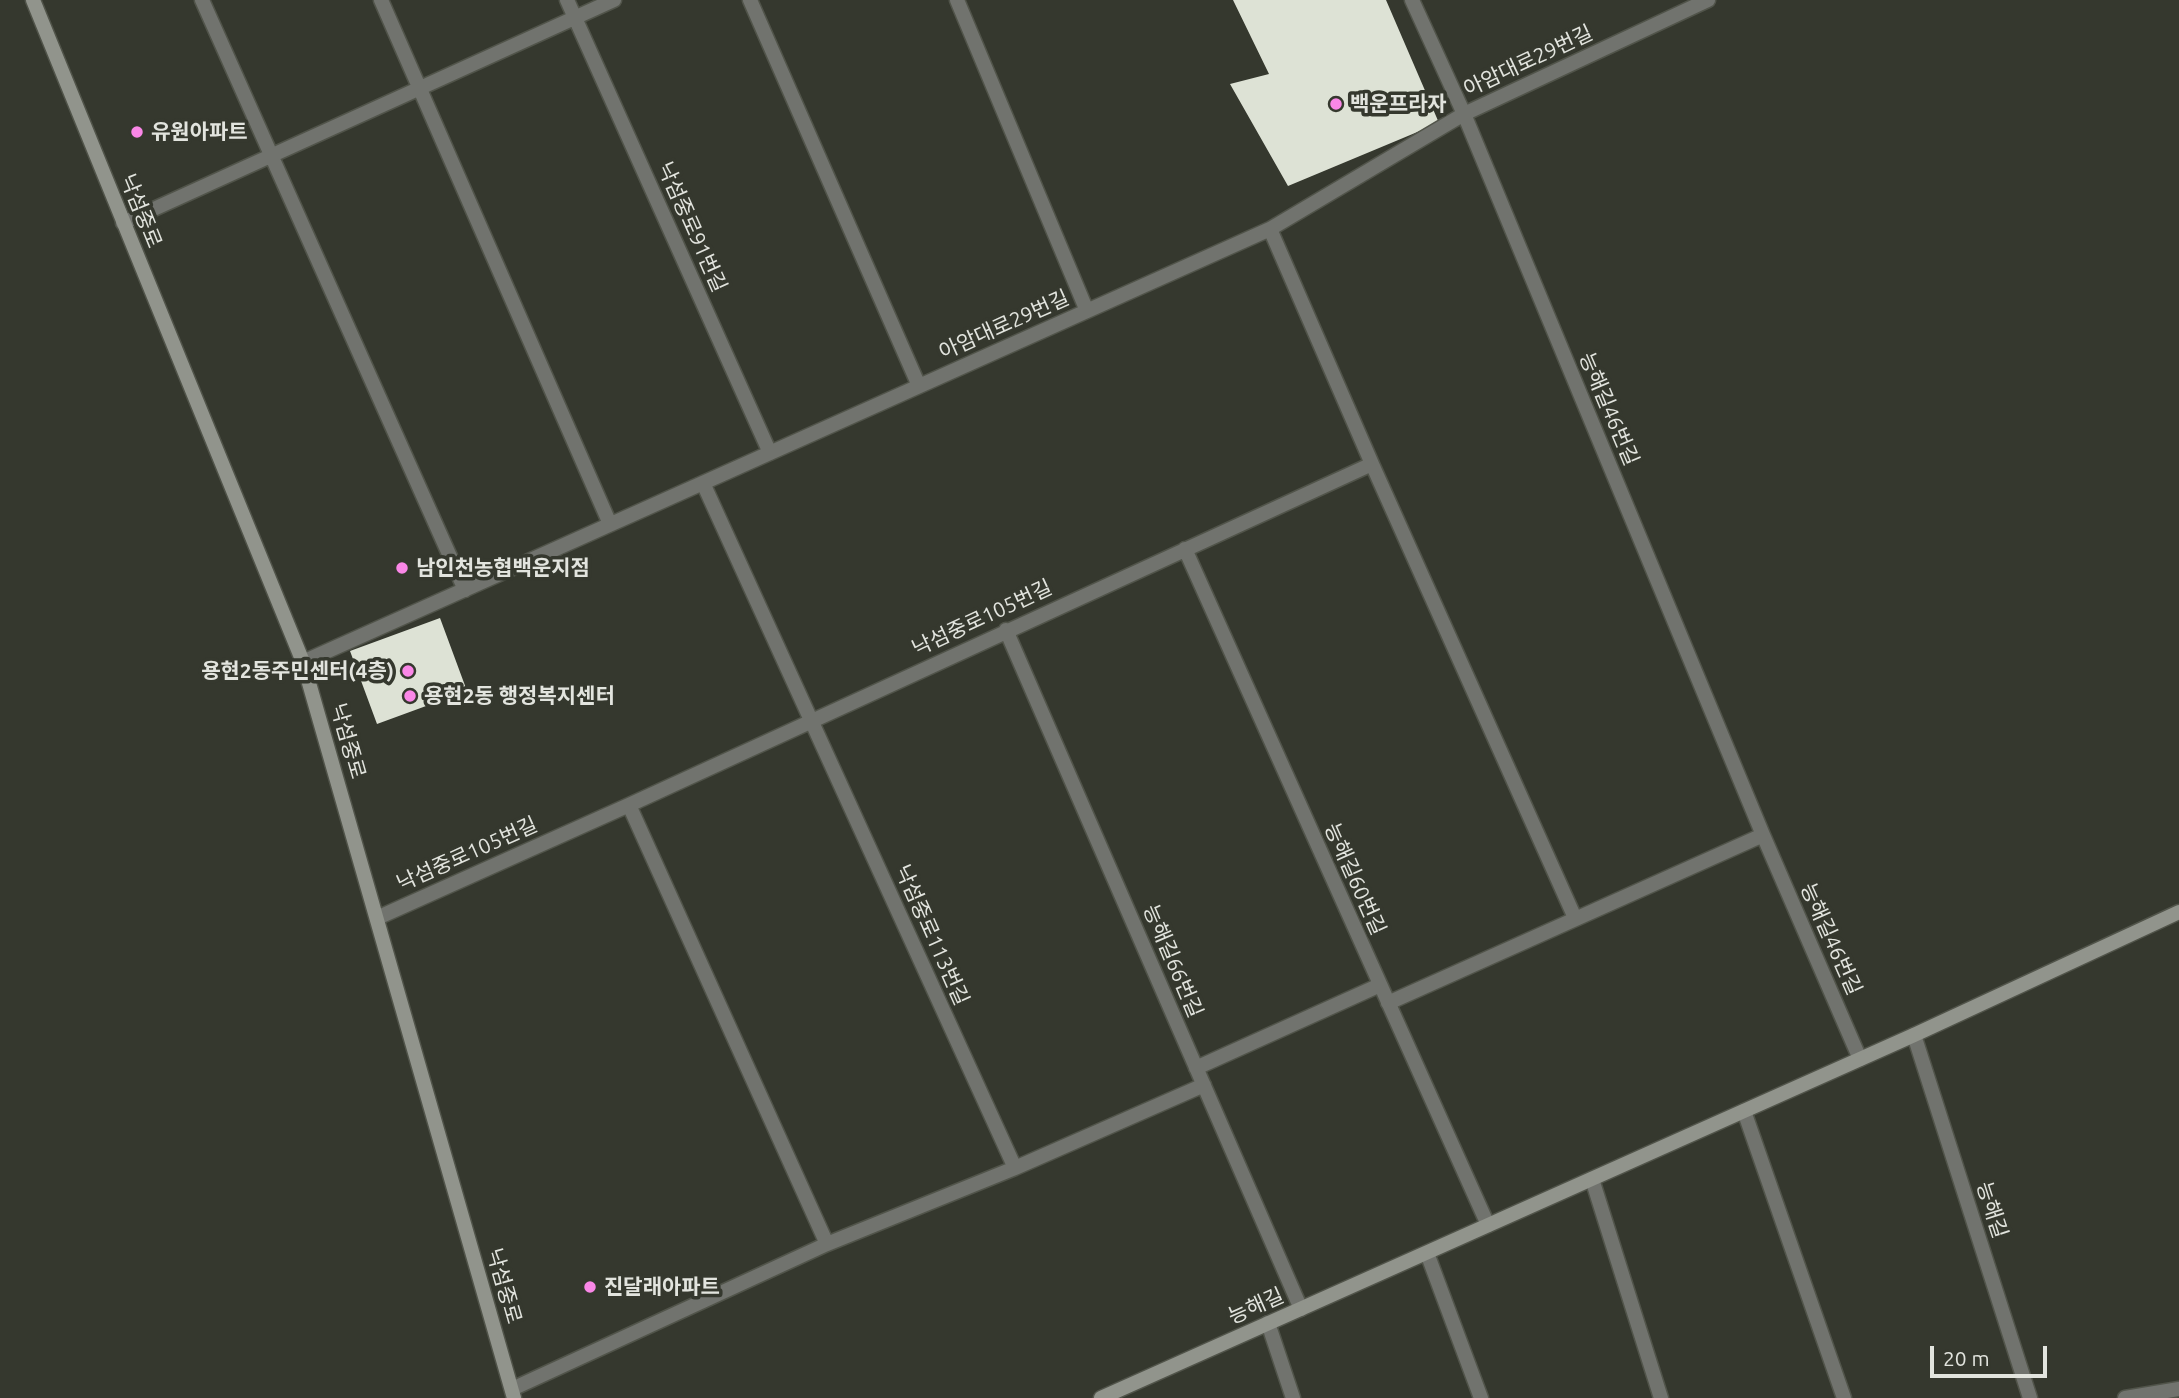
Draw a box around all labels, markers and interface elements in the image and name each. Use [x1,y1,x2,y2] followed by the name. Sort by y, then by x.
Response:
[1459,20,1597,102] street label: 아암대로29번길
[1350,91,1447,117] place label: 백운프라자
[1328,96,1344,112] marker: 백운프라자
[151,119,248,145] place label: 유원아파트
[129,124,145,140] marker: 유원아파트
[652,158,732,296] street label: 낙섬중로91번길
[115,170,167,252] street label: 낙섬중로
[935,285,1073,365] street label: 아암대로29번길
[1574,349,1644,469] street label: 능해길46번길
[416,555,590,581] place label: 남인천농협백운지점
[394,560,410,576] marker: 남인천농협백운지점
[908,575,1056,661] street label: 낙섬중로105번길
[201,658,394,684] place label: 용현2동주민센터(4층)
[400,663,416,679] marker: 용현2동주민센터(4층)
[424,683,615,709] place label: 용현2동 행정복지센터
[402,688,418,704] marker: 용현2동 행정복지센터
[325,700,371,782] street label: 낙섬중로
[393,812,541,896] street label: 낙섬중로105번길
[1319,819,1391,939] street label: 능해길60번길
[890,861,974,1009] street label: 낙섬중로113번길
[1795,879,1867,999] street label: 능해길46번길
[1138,901,1208,1021] street label: 능해길66번길
[1971,1179,2013,1241] street label: 능해길
[481,1245,527,1327] street label: 낙섬중로
[604,1274,720,1300] place label: 진달래아파트
[582,1279,598,1295] marker: 진달래아파트
[1224,1283,1288,1329] street label: 능해길
[1934,1332,2051,1376] scale bar
[1943,1346,1990,1370] text: 20 m

